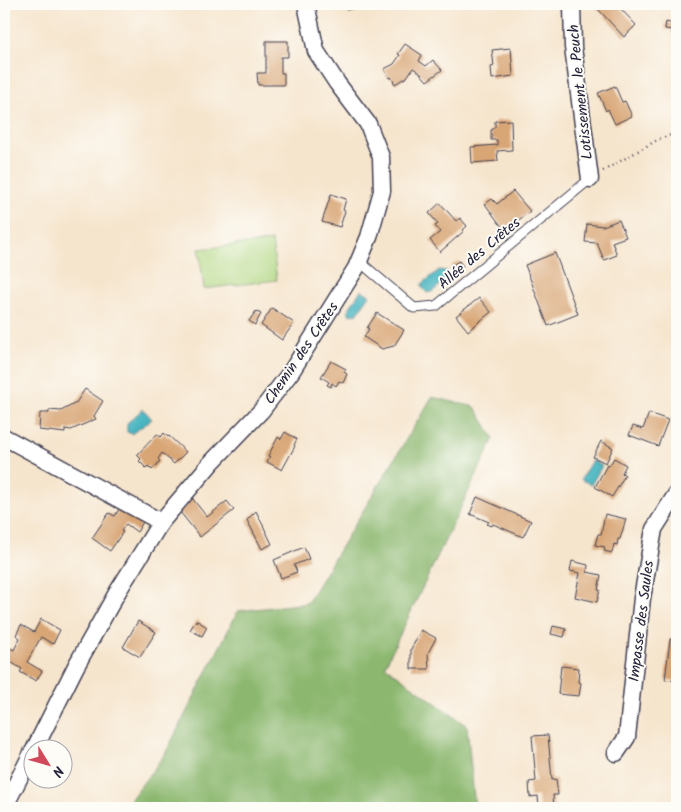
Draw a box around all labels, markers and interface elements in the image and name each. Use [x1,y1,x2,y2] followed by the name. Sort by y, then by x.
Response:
[562,23,600,161] street label: Lotissement le Peuch
[433,211,527,296] street label: Allée des Crêtes
[258,297,346,410] street label: Chemin des Crêtes
[623,559,661,683] street label: Impasse des Saules
[22,740,72,790] north arrow
[46,761,69,781] text: N

